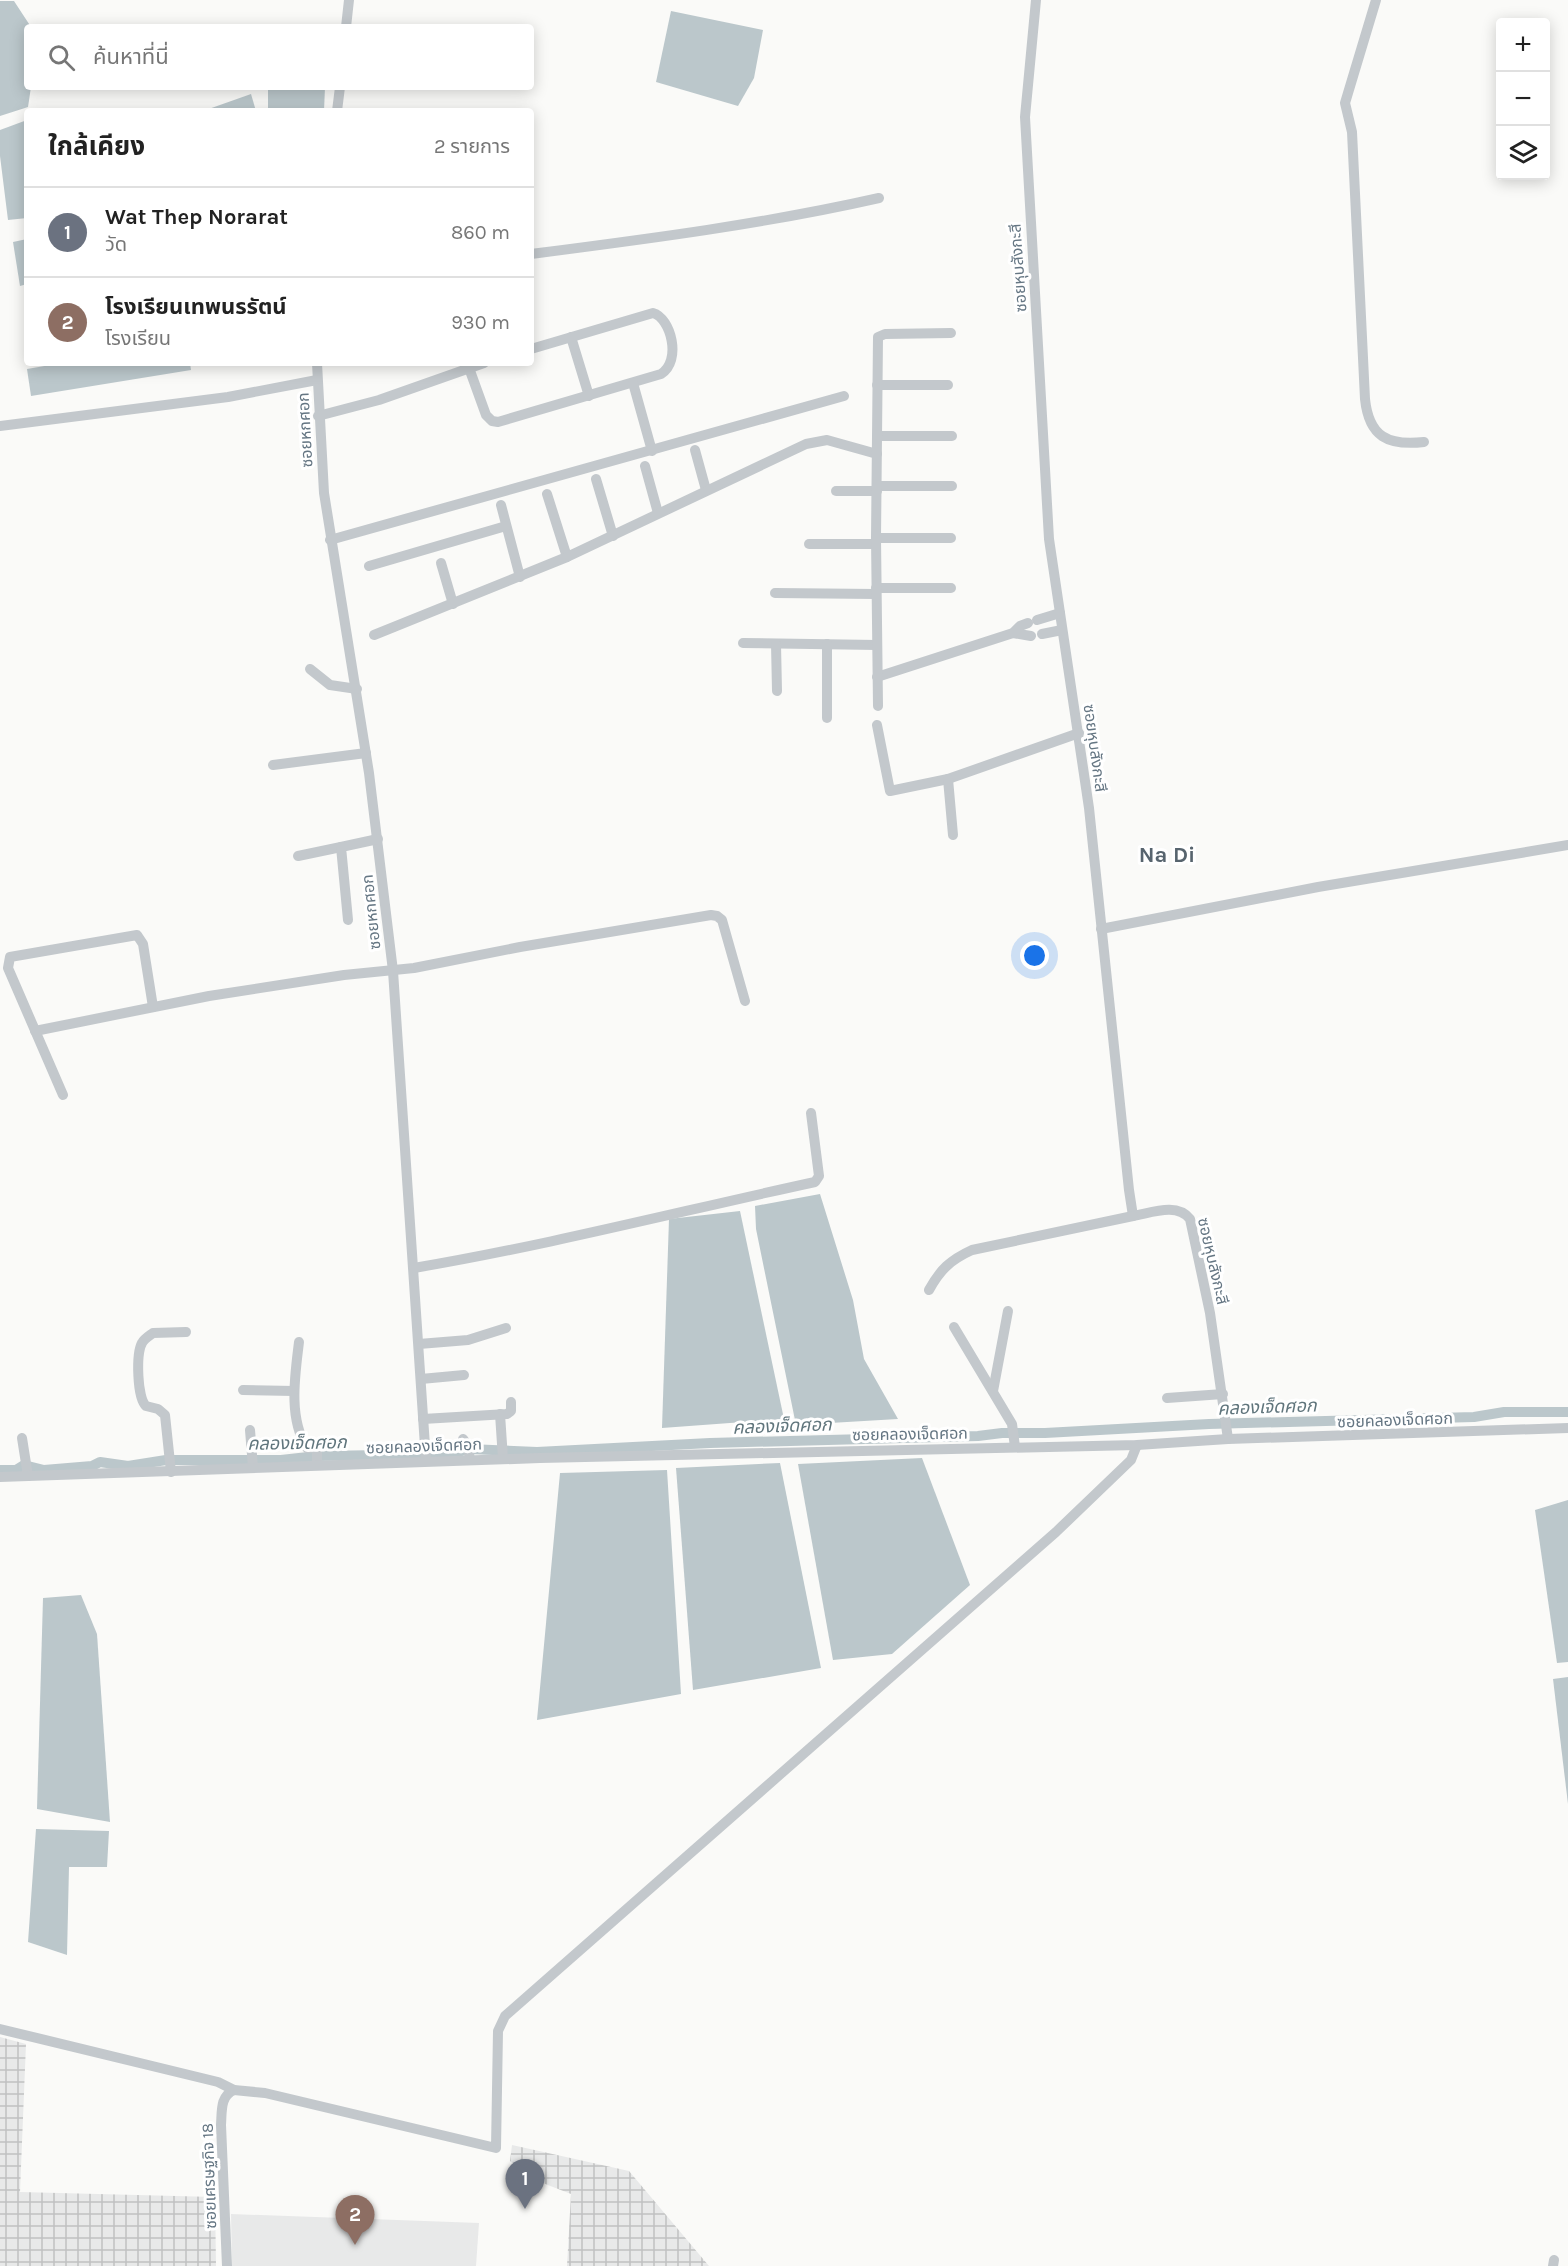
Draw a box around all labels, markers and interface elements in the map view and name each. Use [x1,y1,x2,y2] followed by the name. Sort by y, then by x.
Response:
[1496,18,1550,180] map controls
[1496,18,1550,72] button: +
[24,24,534,90] search box
[45,41,78,74] icon: search
[93,44,169,70] text: ค้นหาที่นี่
[1496,72,1550,126] button: −
[1496,126,1550,180] button: layers
[48,131,145,162] text: ใกล้เคียง
[434,135,510,158] text: 2 รายการ
[105,204,288,230] text: Wat Thep Norarat
[64,221,71,244] text: 1
[451,221,510,244] text: 860 m
[1005,223,1031,313] street label: ซอยหุบสังกะสี
[105,233,127,256] text: วัด
[105,294,287,320] text: โรงเรียนเทพนรรัตน์
[61,311,74,334] text: 2
[451,311,510,334] text: 930 m
[105,327,171,350] text: โรงเรียน
[294,392,316,468] street label: ซอยหกศอก
[1079,703,1111,793] street label: ซอยหุบสังกะสี
[1139,842,1195,868] district label: Na Di
[358,874,384,950] street label: ซอยหกศอก
[1020,941,1049,970] your location
[1194,1216,1232,1306] street label: ซอยหุบสังกะสี
[1217,1394,1318,1420] water label: คลองเจ็ดศอก
[1337,1408,1453,1432] street label: ซอยคลองเจ็ดศอก
[732,1413,833,1439] water label: คลองเจ็ดศอก
[852,1423,968,1445] street label: ซอยคลองเจ็ดศอก
[247,1431,348,1455] water label: คลองเจ็ดศอก
[366,1434,482,1458] street label: ซอยคลองเจ็ดศอก
[198,2123,220,2229] street label: ซอยเศรษฐกิจ 18
[506,2160,544,2209] pin: 1
[336,2196,374,2245] pin: 2

